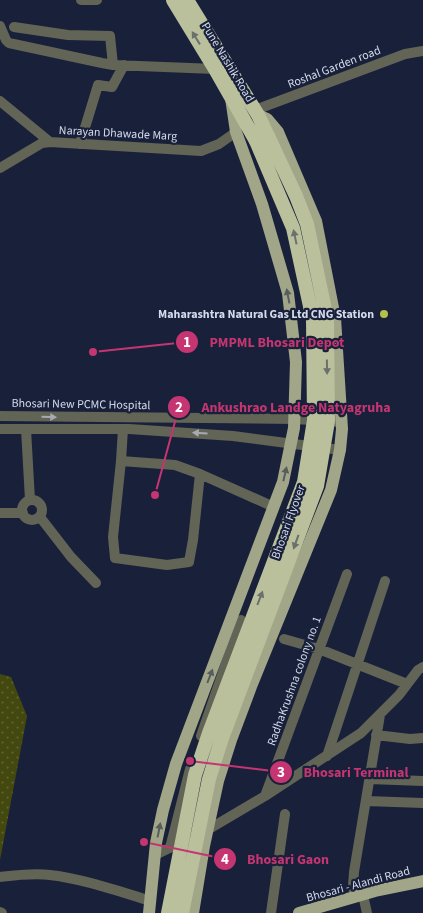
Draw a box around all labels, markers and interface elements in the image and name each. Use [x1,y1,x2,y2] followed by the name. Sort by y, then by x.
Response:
[197,19,258,105] street label: Pune Nashik Road
[192,31,201,44] one-way arrow
[285,42,383,93] street label: Roshal Garden road
[58,122,178,145] street label: Narayan Dhawade Marg
[291,229,299,244] one-way arrow
[283,288,291,304] one-way arrow
[158,306,374,323] place label: Maharashtra Natural Gas Ltd CNG Station
[378,308,390,320] marker: Maharashtra Natural Gas Ltd CNG Station
[175,328,355,357] callout: PMPML Bhosari Depot
[183,332,191,353] text: 1
[210,333,345,353] text: PMPML Bhosari Depot
[323,359,331,375] one-way arrow
[167,392,401,421] callout: Ankushrao Landge Natyagruha
[11,395,151,414] street label: Bhosari New PCMC Hospital
[175,397,183,418] text: 2
[200,398,391,418] text: Ankushrao Landge Natyagruha
[41,413,57,421] one-way arrow
[191,429,207,437] one-way arrow
[281,467,289,482] one-way arrow
[267,482,310,561] street label: Bhosari Flyover
[292,535,300,550] one-way arrow
[257,591,264,606] one-way arrow
[263,614,326,748] street label: RadhaKrushna colony no. 1
[206,668,214,683] one-way arrow
[269,758,419,787] callout: Bhosari Terminal
[277,762,285,783] text: 3
[304,763,408,783] text: Bhosari Terminal
[155,822,163,837] one-way arrow
[212,844,339,873] callout: Bhosari Gaon
[221,849,229,870] text: 4
[247,850,329,870] text: Bhosari Gaon
[304,862,412,907] street label: Bhosari - Alandi Road

